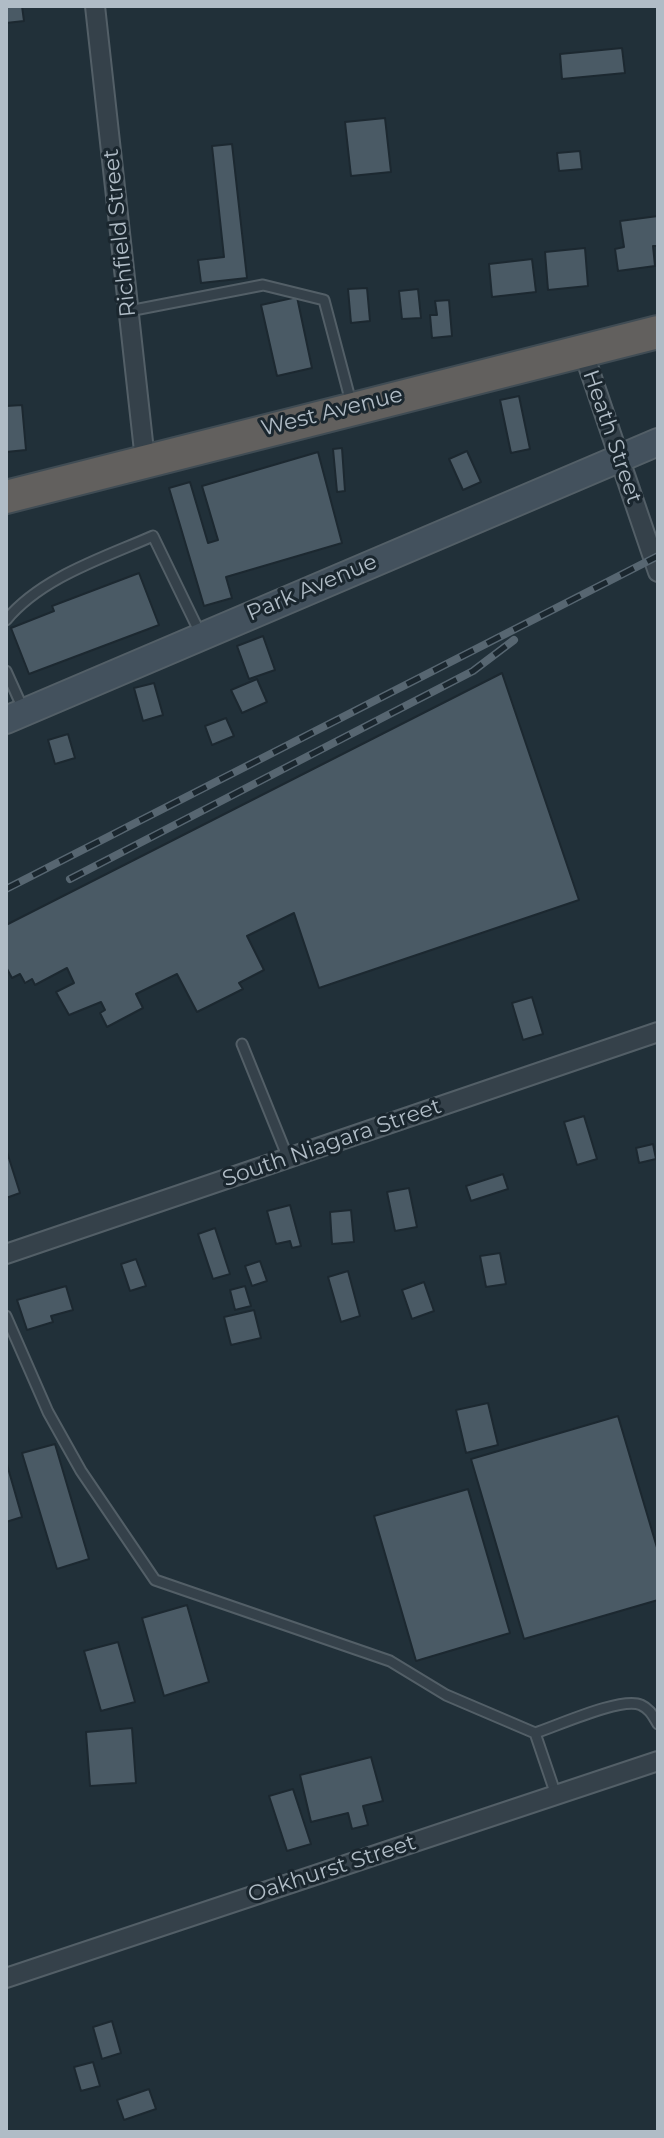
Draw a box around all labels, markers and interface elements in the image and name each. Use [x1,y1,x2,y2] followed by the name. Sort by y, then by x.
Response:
[98,148,142,318] street label: Richfield Street
[577,367,647,507] street label: Heath Street
[258,382,406,442] street label: West Avenue
[243,549,381,627] street label: Park Avenue
[219,1093,445,1193] street label: South Niagara Street
[245,1829,419,1909] street label: Oakhurst Street

